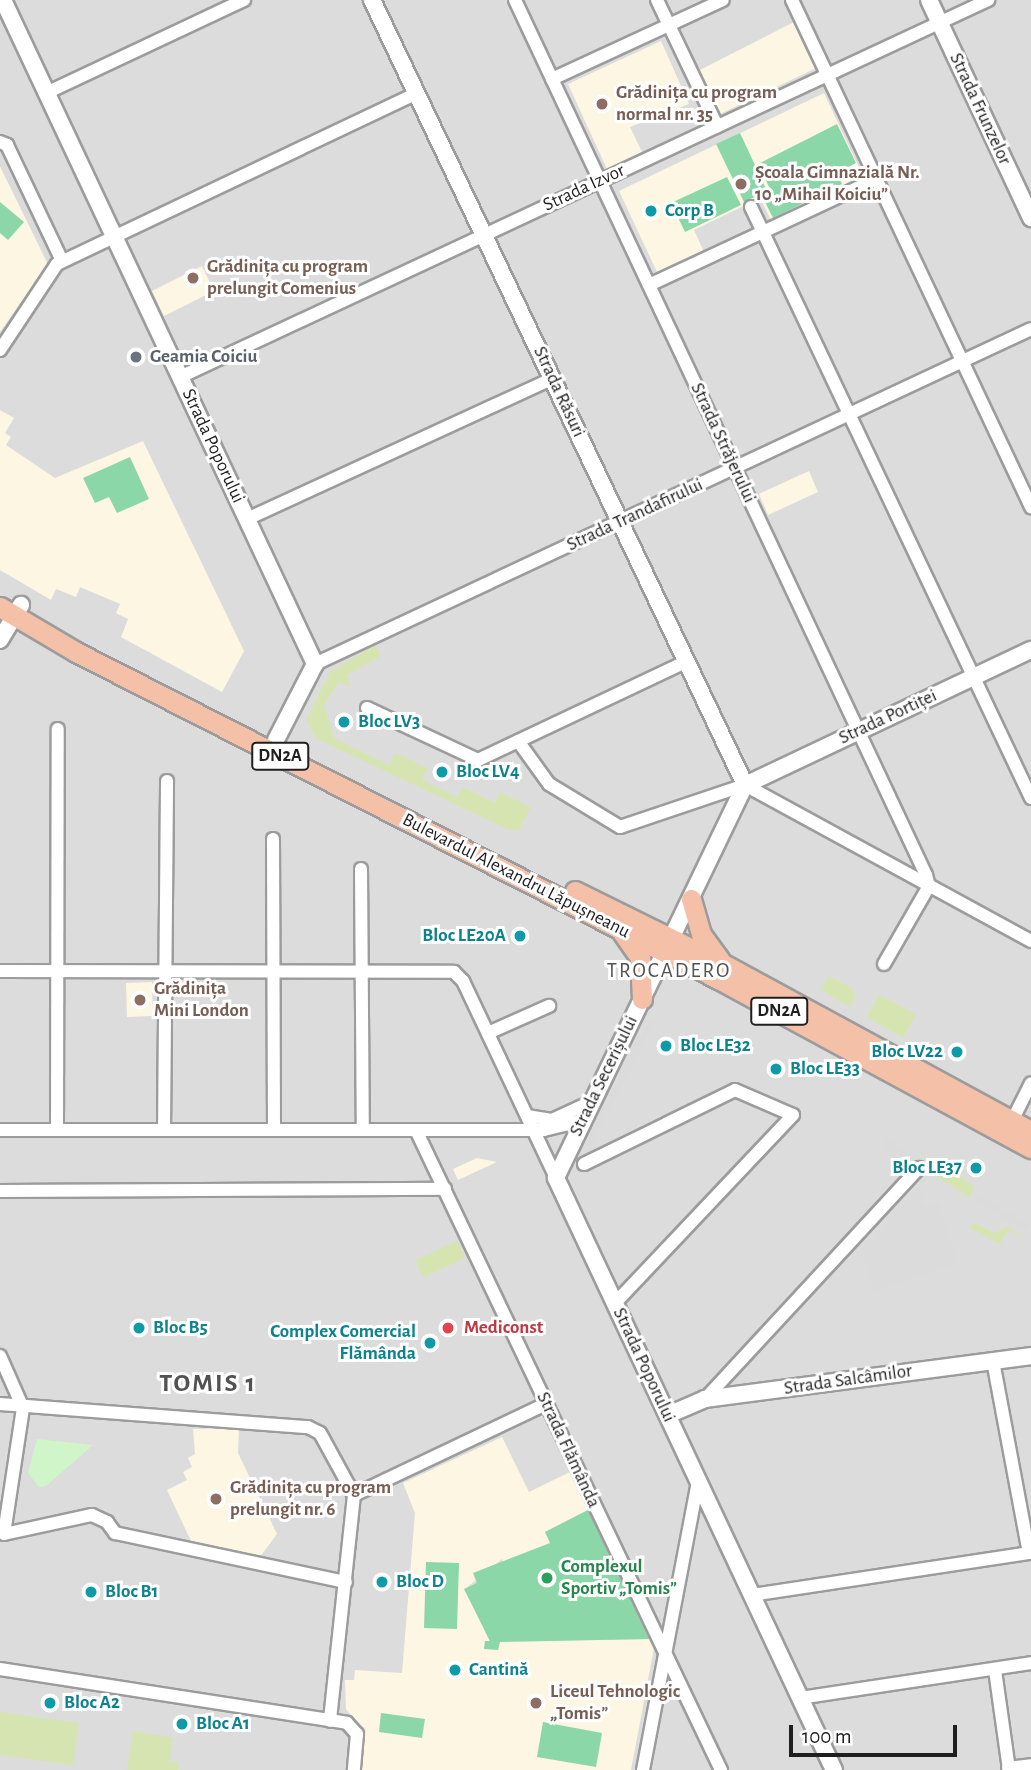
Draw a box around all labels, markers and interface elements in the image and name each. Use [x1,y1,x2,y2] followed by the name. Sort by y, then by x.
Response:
[944,49,1016,169] street label: Strada Frunzelor
[616,82,777,126] place label: Grădinița cu program normal nr. 35
[594,96,610,112] marker: Grădinița cu program normal nr. 35
[540,159,628,217] street label: Strada Izvor
[755,162,920,206] place label: Școala Gimnazială Nr. 10 „Mihail Koiciu”
[733,176,749,192] marker: Școala Gimnazială Nr. 10 „Mihail Koiciu”
[665,200,714,222] place label: Corp B
[643,203,659,219] marker: Corp B
[207,256,368,300] place label: Grădinița cu program prelungit Comenius
[185,270,201,286] marker: Grădinița cu program prelungit Comenius
[528,343,590,441] street label: Strada Răsuri
[150,346,257,368] place label: Geamia Coiciu
[128,349,144,365] marker: Geamia Coiciu
[685,379,761,507] street label: Strada Străjerului
[177,385,249,507] street label: Strada Poporului
[563,473,707,557] street label: Strada Trandafirului
[835,684,941,750] street label: Strada Portiței
[358,711,420,733] place label: Bloc LV3
[336,714,352,730] marker: Bloc LV3
[250,742,310,770] road number: DN2A
[456,761,519,783] place label: Bloc LV4
[434,764,450,780] marker: Bloc LV4
[398,809,634,943] street label: Bulevardul Alexandru Lăpușneanu
[422,925,506,947] place label: Bloc LE20A
[512,928,528,944] marker: Bloc LE20A
[608,958,730,984] district label: TROCADERO
[154,978,249,1022] place label: Grădinița Mini London
[132,992,148,1008] marker: Grădinița Mini London
[749,996,809,1026] road number: DN2A
[565,1012,643,1140] street label: Strada Secerișului
[680,1035,751,1057] place label: Bloc LE32
[658,1038,674,1054] marker: Bloc LE32
[871,1041,943,1063] place label: Bloc LV22
[949,1044,965,1060] marker: Bloc LV22
[790,1058,860,1080] place label: Bloc LE33
[768,1061,784,1077] marker: Bloc LE33
[892,1157,962,1179] place label: Bloc LE37
[968,1160,984,1176] marker: Bloc LE37
[608,1304,680,1426] street label: Strada Poporului
[153,1317,208,1339] place label: Bloc B5
[464,1317,543,1339] place label: Mediconst
[438,1318,458,1338] marker: Mediconst
[131,1320,147,1336] marker: Bloc B5
[270,1321,416,1365] place label: Complex Comercial Flămânda
[422,1335,438,1351] marker: Complex Comercial Flămânda
[783,1360,913,1400] street label: Strada Salcâmilor
[160,1368,256,1400] district label: TOMIS 1
[531,1388,605,1512] street label: Strada Flămânda
[230,1477,391,1521] place label: Grădinița cu program prelungit nr. 6
[208,1491,224,1507] marker: Grădinița cu program prelungit nr. 6
[561,1556,677,1600] place label: Complexul Sportiv „Tomis”
[539,1570,555,1586] marker: Complexul Sportiv „Tomis”
[396,1571,444,1593] place label: Bloc D
[374,1574,390,1590] marker: Bloc D
[105,1581,158,1603] place label: Bloc B1
[83,1584,99,1600] marker: Bloc B1
[469,1659,528,1681] place label: Cantină
[447,1662,463,1678] marker: Cantină
[550,1681,680,1725] place label: Liceul Tehnologic „Tomis”
[64,1692,120,1714] place label: Bloc A2
[42,1695,58,1711] marker: Bloc A2
[528,1695,544,1711] marker: Liceul Tehnologic „Tomis”
[793,1710,961,1754] scale bar
[196,1713,250,1735] place label: Bloc A1
[174,1716,190,1732] marker: Bloc A1
[802,1726,852,1747] text: 100 m

